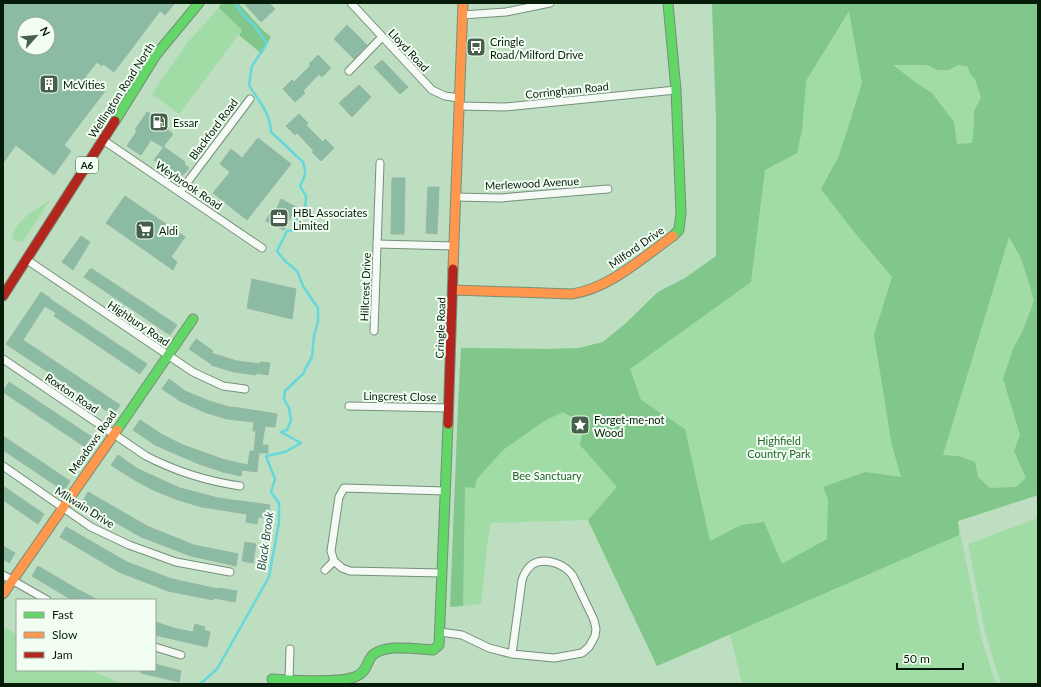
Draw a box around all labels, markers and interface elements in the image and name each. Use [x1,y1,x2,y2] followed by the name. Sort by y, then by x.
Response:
[16,16,56,56] north arrow
[38,25,53,38] text: N
[386,26,432,74] street label: Lloyd Road
[490,35,584,61] place label: Cringle Road/Milford Drive
[465,36,487,58] bus stop icon: Cringle Road/Milford Drive
[85,40,157,140] street label: Wellington Road North
[38,73,60,95] building icon: McVities
[63,78,105,91] place label: McVities
[525,79,609,101] street label: Corringham Road
[186,96,240,162] street label: Blackford Road
[148,111,170,133] fuel station icon: Essar
[173,116,198,129] place label: Essar
[76,157,98,173] road number: A6
[153,158,225,212] street label: Weybrook Road
[485,174,580,192] street label: Merlewood Avenue
[293,206,367,232] place label: HBL Associates Limited
[268,207,290,229] office icon: HBL Associates Limited
[134,219,156,241] supermarket icon: Aldi
[606,223,666,271] street label: Milford Drive
[159,224,178,237] place label: Aldi
[357,252,373,322] street label: Hillcrest Drive
[432,297,448,359] street label: Cringle Road
[106,298,172,348] street label: Highbury Road
[43,370,101,416] street label: Roxton Road
[363,389,437,403] street label: Lingcrest Close
[65,408,119,476] street label: Meadows Road
[594,413,665,439] place label: Forget-me-not Wood
[569,414,591,436] place icon: Forget-me-not Wood
[747,434,811,460] park label: Highfield Country Park
[512,469,582,482] park label: Bee Sanctuary
[53,484,117,530] street label: Milwain Drive
[253,510,277,571] water label: Black Brook
[16,599,156,671] legend
[52,607,74,622] text: Fast
[52,627,78,642] text: Slow
[897,645,963,671] scale bar
[52,647,73,662] text: Jam
[903,651,930,666] text: 50 m

